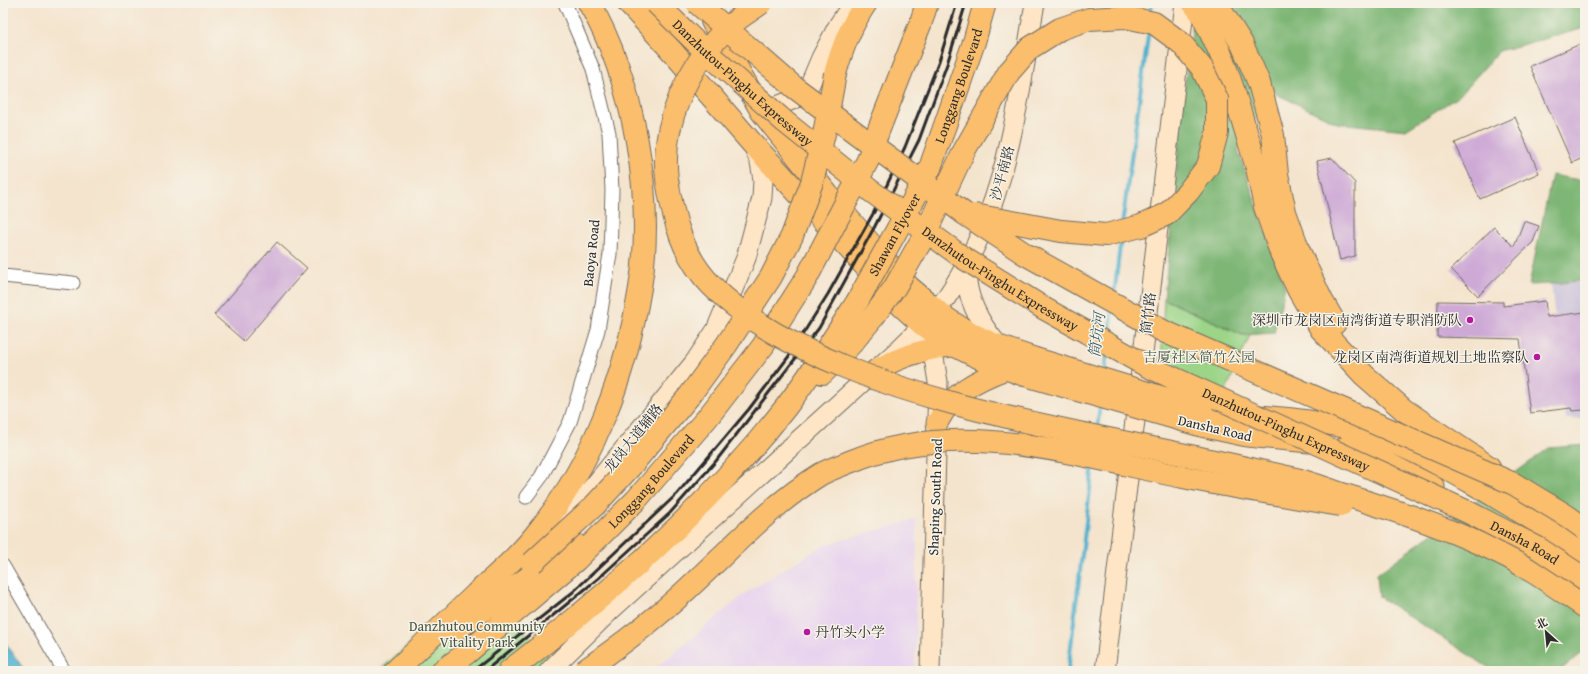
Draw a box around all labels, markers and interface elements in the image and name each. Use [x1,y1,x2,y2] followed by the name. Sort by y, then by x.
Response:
[668,15,817,151] street label: Danzhutou-Pinghu Expressway
[929,26,987,146] street label: Longgang Boulevard
[985,143,1019,203] street label: 沙平南路
[863,190,925,280] street label: Shawan Flyover
[578,218,605,288] street label: Baoya Road
[918,221,1082,336] street label: Danzhutou-Pinghu Expressway
[1136,291,1160,335] street label: 简竹路
[1083,308,1110,359] water label: 简坑河
[1252,310,1462,330] place label: 深圳市龙岗区南湾街道专职消防队
[1465,315,1475,325] marker: 深圳市龙岗区南湾街道专职消防队
[1143,347,1255,367] park label: 吉厦社区简竹公园
[1333,347,1529,367] place label: 龙岗区南湾街道规划土地监察队
[1532,352,1542,362] marker: 龙岗区南湾街道规划土地监察队
[1199,382,1373,476] street label: Danzhutou-Pinghu Expressway
[599,399,667,477] street label: 龙岗大道辅路
[1176,410,1254,446] street label: Dansha Road
[604,430,699,532] street label: Longgang Boulevard
[923,437,947,556] street label: Shaping South Road
[1487,515,1563,570] street label: Dansha Road
[1526,612,1566,652] north arrow
[1533,613,1550,633] text: 北
[409,616,545,652] park label: Danzhutou Community Vitality Park
[815,622,885,642] place label: 丹竹头小学
[802,627,812,637] marker: 丹竹头小学

